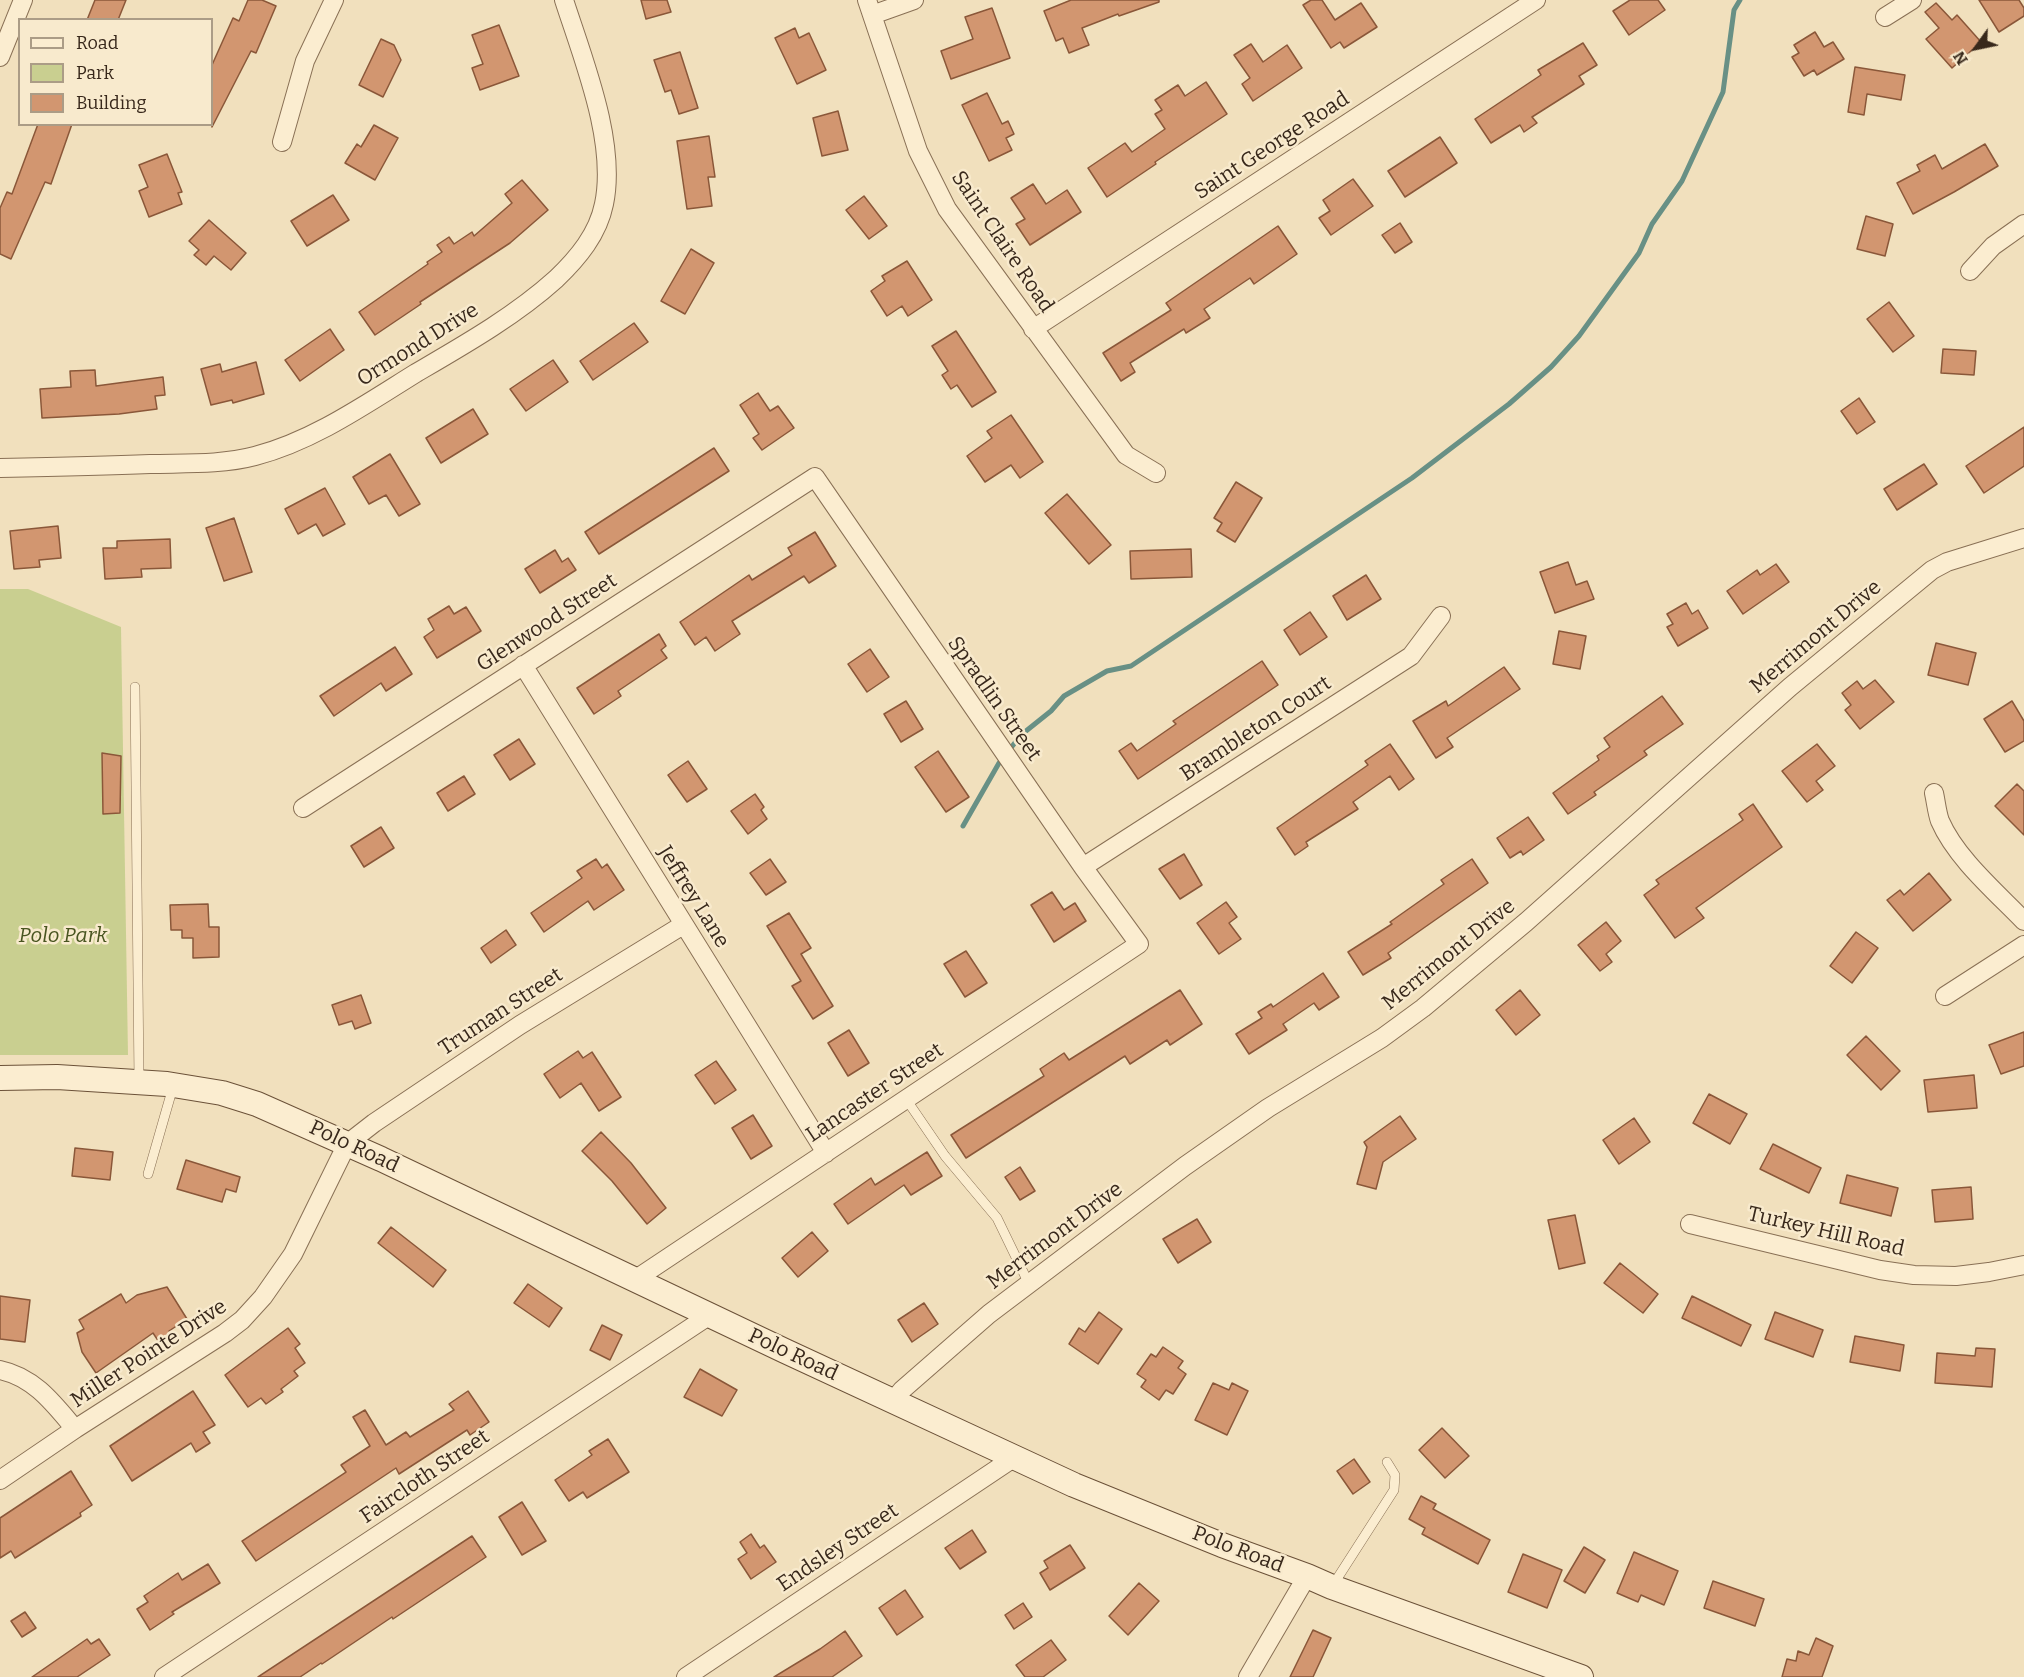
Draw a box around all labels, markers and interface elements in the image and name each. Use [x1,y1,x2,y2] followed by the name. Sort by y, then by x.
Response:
[18,18,213,126] legend
[1946,18,2006,78] north arrow
[76,32,118,54] text: Road
[1949,48,1972,68] text: N
[76,62,114,84] text: Park
[1190,87,1354,205] street label: Saint George Road
[76,92,147,114] text: Building
[945,166,1059,318] street label: Saint Claire Road
[353,298,483,392] street label: Ormond Drive
[472,568,622,678] street label: Glenwood Street
[1745,575,1887,699] street label: Merrimont Drive
[942,632,1046,766] street label: Spradlin Street
[1176,671,1336,787] street label: Brambleton Court
[652,841,734,953] street label: Jeffrey Lane
[1378,894,1520,1016] street label: Merrimont Drive
[19,923,107,949] park label: Polo Park
[434,963,568,1061] street label: Truman Street
[802,1038,948,1148] street label: Lancaster Street
[305,1115,403,1179] street label: Polo Road
[982,1177,1128,1295] street label: Merrimont Drive
[1745,1202,1907,1262] street label: Turkey Hill Road
[66,1294,232,1414] street label: Miller Pointe Drive
[744,1323,842,1387] street label: Polo Road
[356,1425,494,1529] street label: Faircloth Street
[773,1498,903,1598] street label: Endsley Street
[1189,1521,1287,1579] street label: Polo Road

